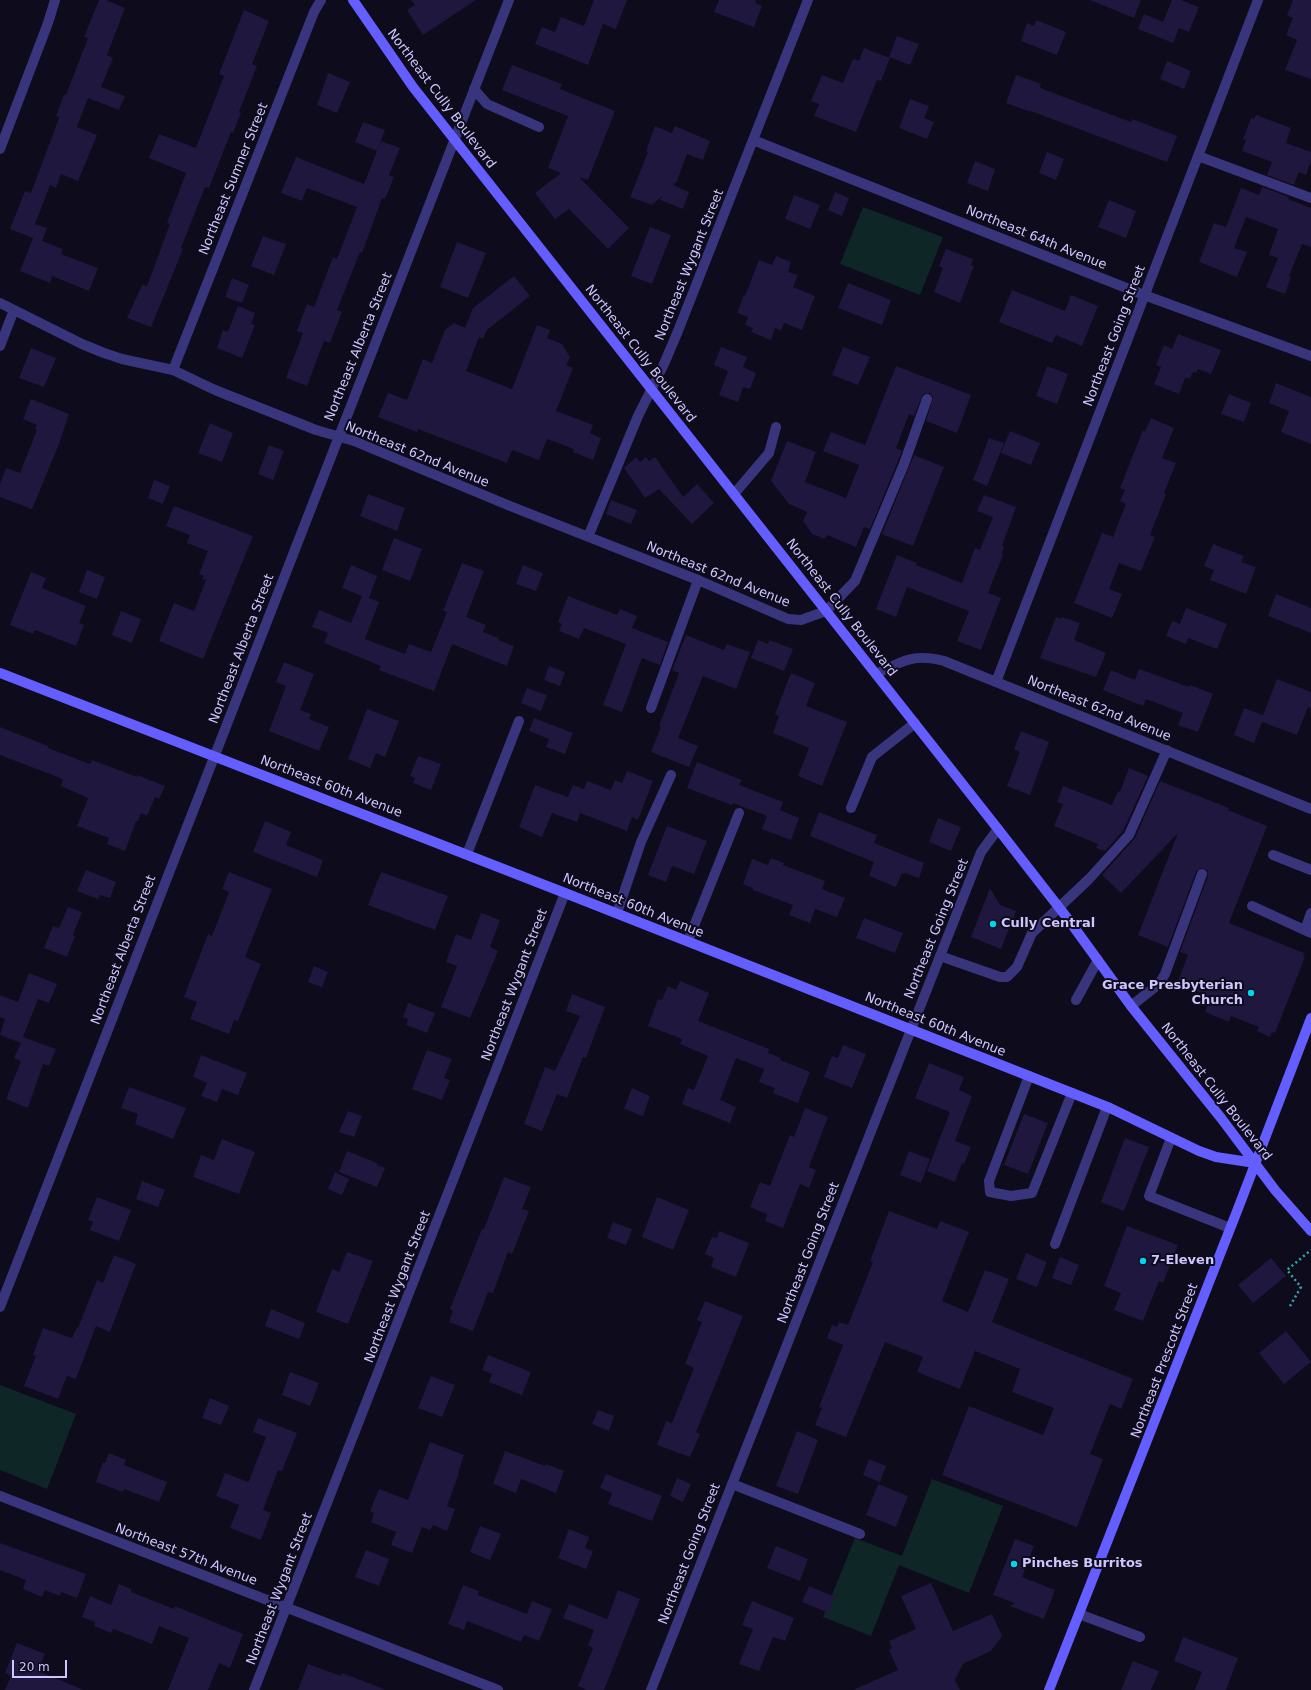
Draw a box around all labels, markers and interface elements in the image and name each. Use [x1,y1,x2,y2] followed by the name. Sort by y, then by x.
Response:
[383,26,499,172] street label: Northeast Cully Boulevard
[196,101,272,257] street label: Northeast Sumner Street
[652,187,728,343] street label: Northeast Wygant Street
[963,203,1109,273] street label: Northeast 64th Avenue
[1081,263,1149,409] street label: Northeast Going Street
[322,270,396,424] street label: Northeast Alberta Street
[581,282,699,426] street label: Northeast Cully Boulevard
[343,419,491,491] street label: Northeast 62nd Avenue
[782,536,900,680] street label: Northeast Cully Boulevard
[644,539,792,611] street label: Northeast 62nd Avenue
[206,572,278,726] street label: Northeast Alberta Street
[1025,673,1173,745] street label: Northeast 62nd Avenue
[258,753,404,821] street label: Northeast 60th Avenue
[902,856,972,1002] street label: Northeast Going Street
[560,871,706,941] street label: Northeast 60th Avenue
[88,873,160,1027] street label: Northeast Alberta Street
[479,907,551,1063] street label: Northeast Wygant Street
[1001,916,1095,932] place label: Cully Central
[988,919,998,929] marker: Cully Central
[1102,978,1243,1009] place label: Grace Presbyterian Church
[1246,988,1256,998] marker: Grace Presbyterian Church
[862,990,1008,1060] street label: Northeast 60th Avenue
[1157,1020,1275,1164] street label: Northeast Cully Boulevard
[775,1180,843,1326] street label: Northeast Going Street
[362,1209,434,1365] street label: Northeast Wygant Street
[1151,1253,1214,1269] place label: 7-Eleven
[1138,1256,1148,1266] marker: 7-Eleven
[1128,1281,1202,1441] street label: Northeast Prescott Street
[656,1481,724,1627] street label: Northeast Going Street
[244,1511,316,1667] street label: Northeast Wygant Street
[113,1521,259,1589] street label: Northeast 57th Avenue
[1022,1556,1143,1572] place label: Pinches Burritos
[1009,1559,1019,1569] marker: Pinches Burritos
[14,1652,69,1678] scale bar
[19,1660,50,1674] text: 20 m

